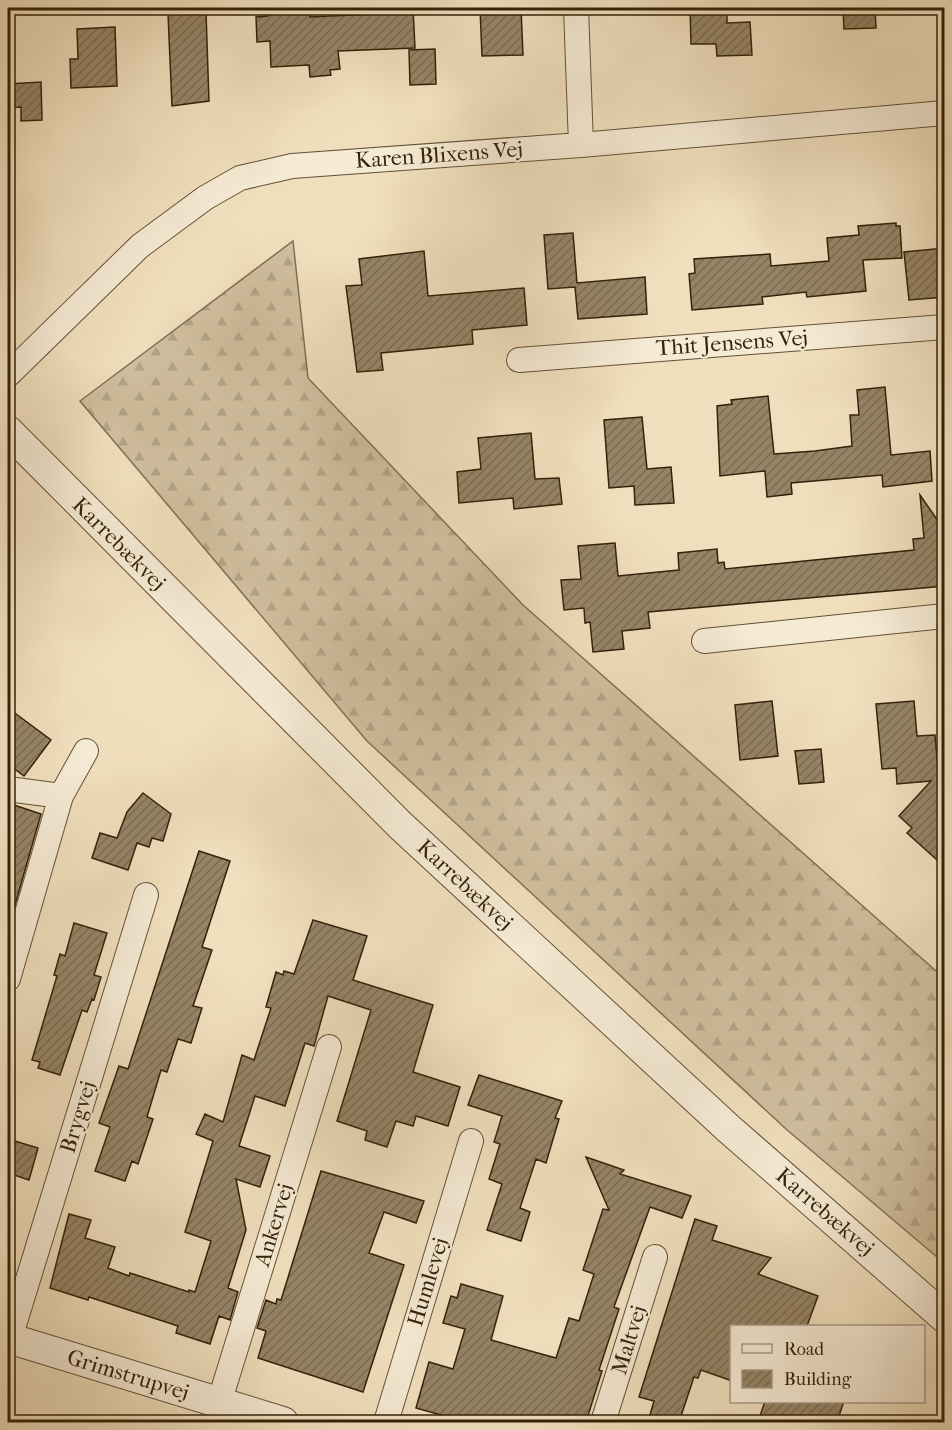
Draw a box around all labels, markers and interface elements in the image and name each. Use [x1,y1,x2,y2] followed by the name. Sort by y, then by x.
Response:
[354,136,524,174] street label: Karen Blixens Vej
[655,325,809,361] street label: Thit Jensens Vej
[67,492,171,596] street label: Karrebækvej
[412,834,518,936] street label: Karrebækvej
[55,1078,101,1156] street label: Brygvej
[771,1162,879,1262] street label: Karrebækvej
[249,1180,299,1271] street label: Ankervej
[402,1234,454,1330] street label: Humlevej
[606,1302,652,1378] street label: Maltvej
[730,1325,925,1403] legend
[784,1339,824,1360] text: Road
[64,1344,192,1406] street label: Grimstrupvej
[784,1369,852,1390] text: Building

